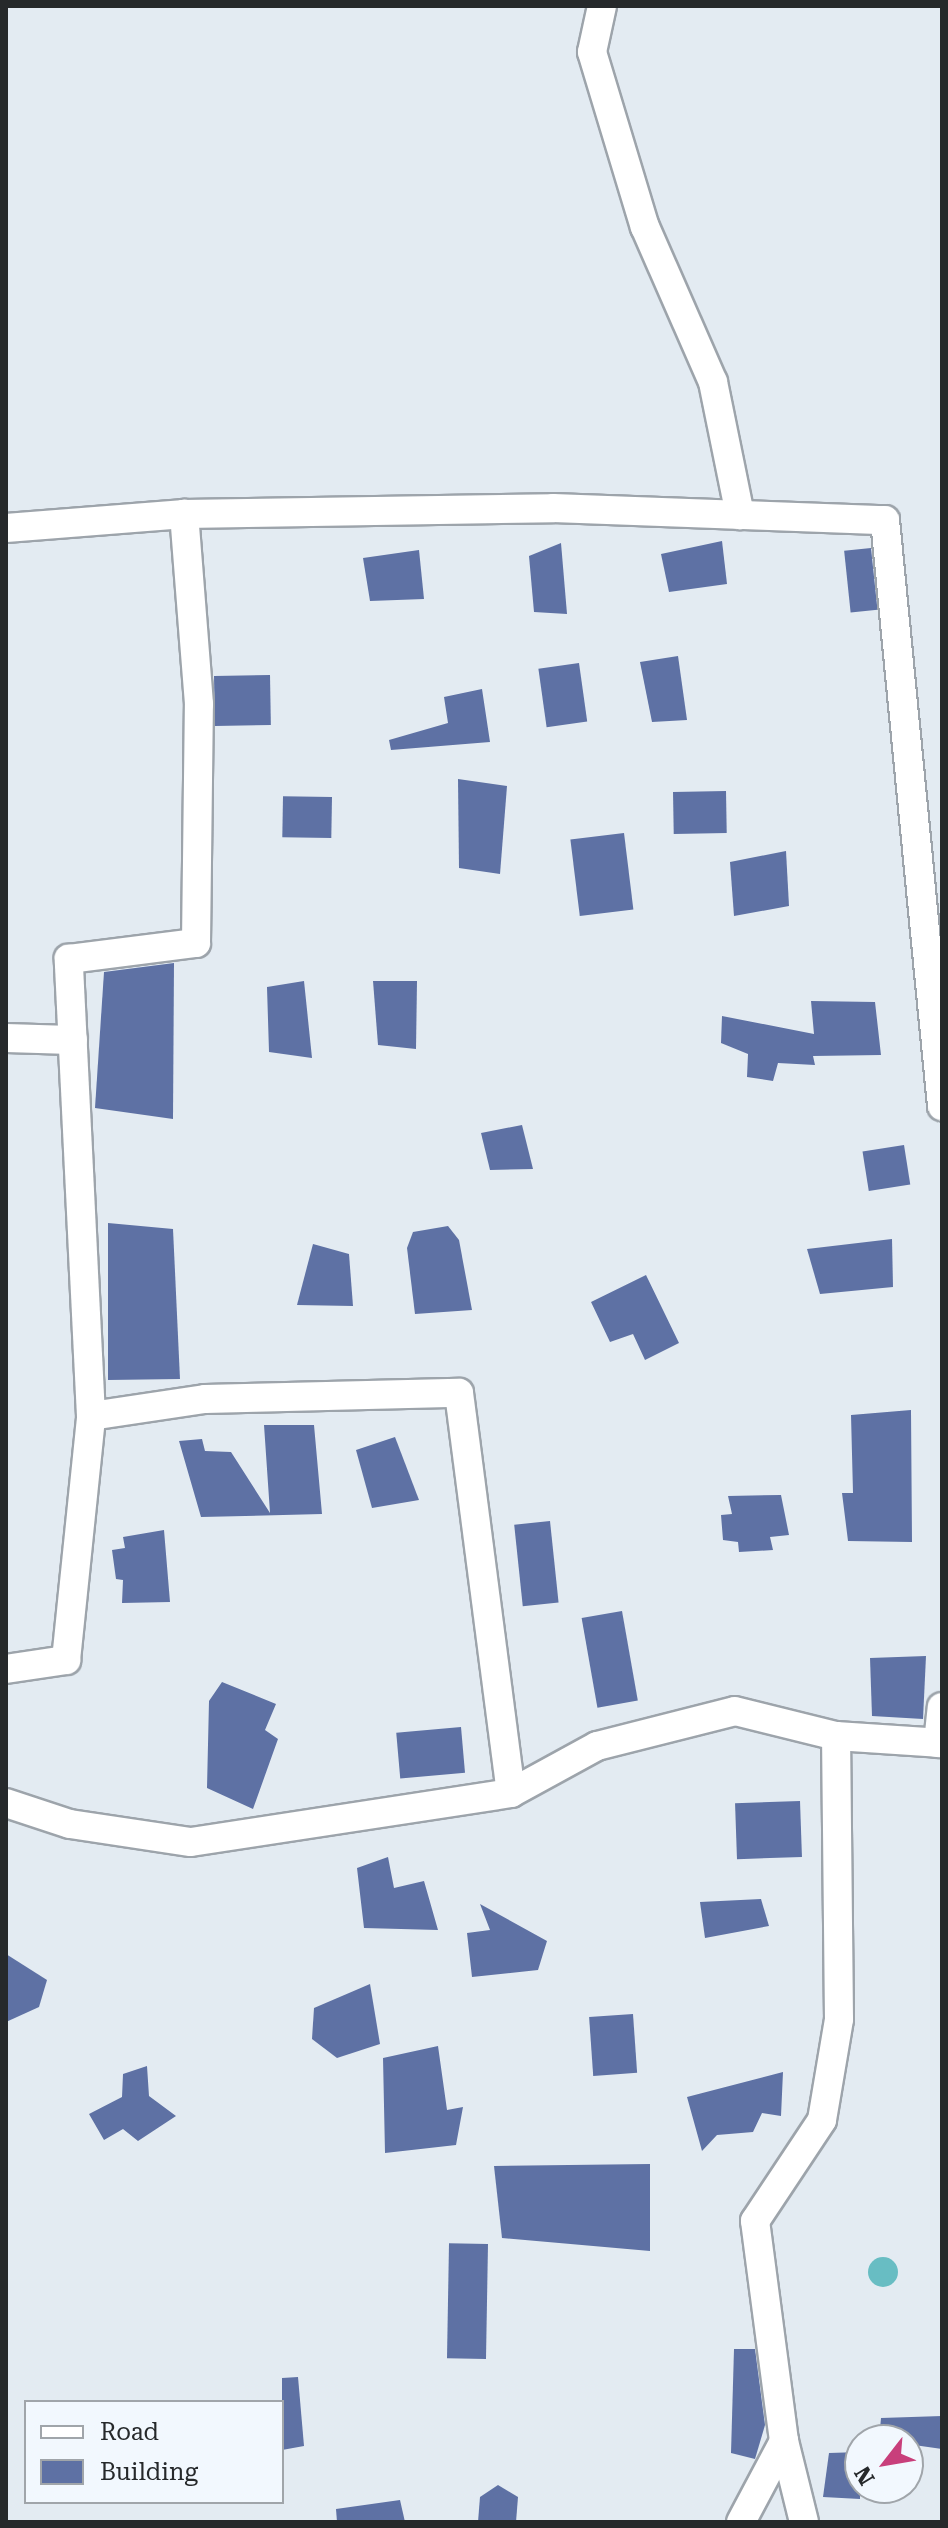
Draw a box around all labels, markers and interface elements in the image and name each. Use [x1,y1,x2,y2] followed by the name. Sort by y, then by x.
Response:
[24,2400,284,2504] legend
[100,2418,159,2446] text: Road
[844,2424,924,2504] north arrow
[100,2458,198,2486] text: Building
[850,2462,880,2489] text: N

